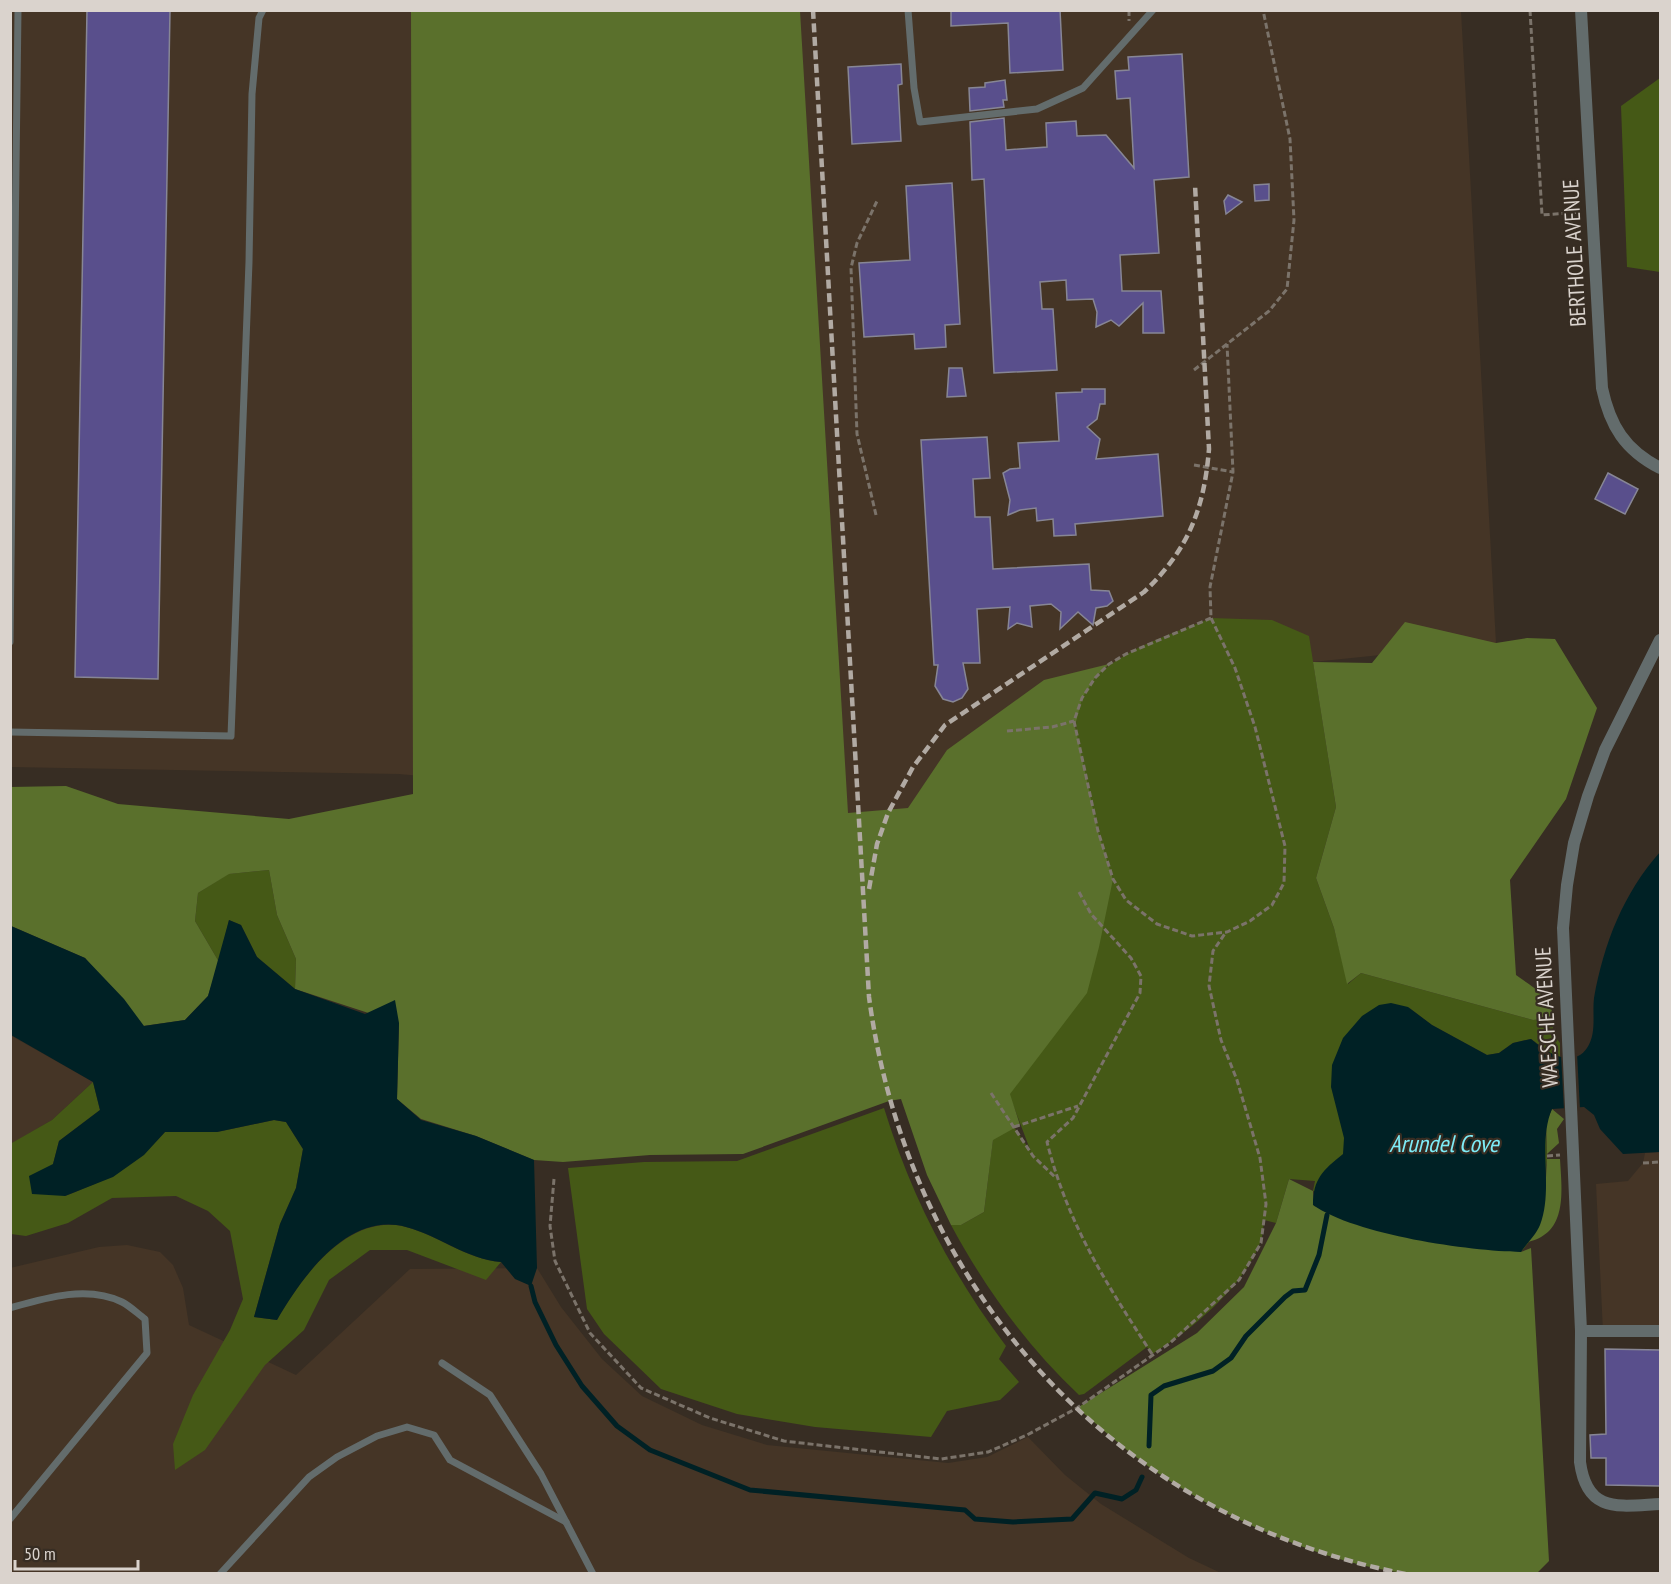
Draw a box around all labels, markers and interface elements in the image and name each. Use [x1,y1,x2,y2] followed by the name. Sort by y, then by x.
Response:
[1556,179,1592,327] street label: BERTHOLE AVENUE
[1528,946,1564,1088] street label: WAESCHE AVENUE
[1389,1128,1501,1159] water label: Arundel Cove
[15,1533,138,1571] scale bar
[24,1542,56,1565] text: 50 m

